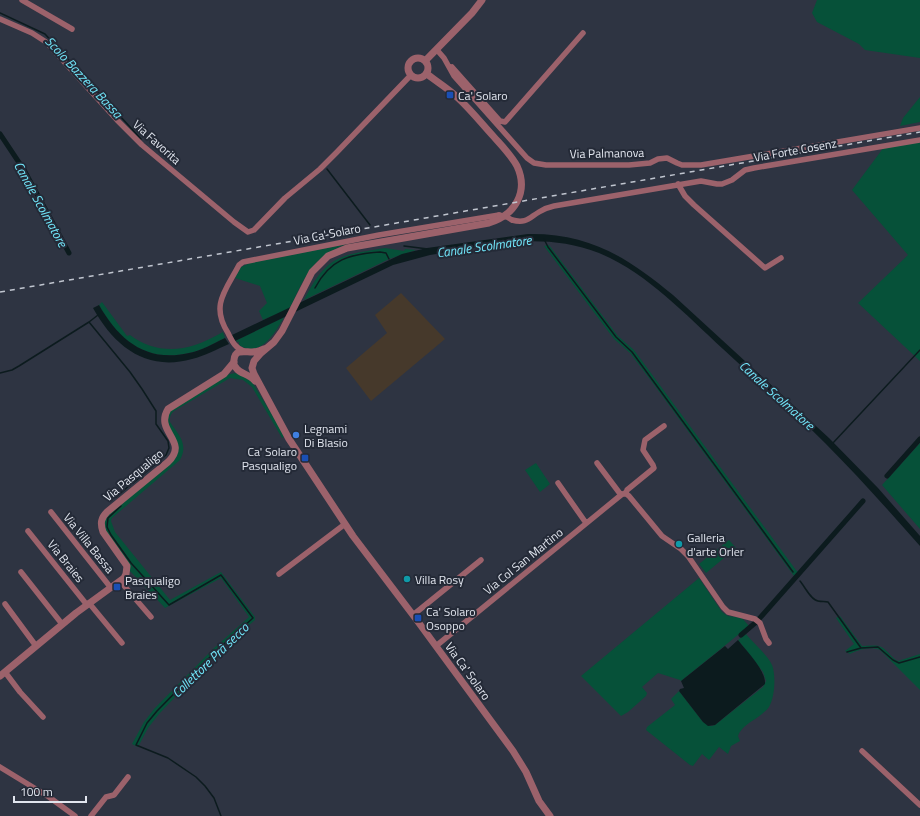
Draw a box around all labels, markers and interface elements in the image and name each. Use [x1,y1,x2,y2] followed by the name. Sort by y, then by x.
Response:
[41,31,128,124] water label: Scolo Bazzera Bassa
[458,86,508,105] place label: Ca' Solaro
[445,90,455,100] marker: Ca' Solaro
[129,115,185,169] street label: Via Favorita
[752,133,838,167] street label: Via Forte Cosenz
[570,143,644,163] street label: Via Palmanova
[9,157,73,251] water label: Canale Scolmatore
[292,218,362,250] street label: Via Ca' Solaro
[435,229,534,263] water label: Canale Scolmatore
[735,356,820,435] water label: Canale Scolmatore
[304,419,348,452] place label: Legnami Di Blasio
[291,430,301,440] marker: Legnami Di Blasio
[242,442,297,475] place label: Ca' Solaro Pasqualigo
[99,444,167,506] street label: Via Pasqualigo
[300,453,310,463] marker: Ca' Solaro Pasqualigo
[59,509,119,577] street label: Via Villa Bassa
[479,523,567,599] street label: Via Col San Martino
[687,528,744,561] place label: Galleria d'arte Orler
[43,536,89,587] street label: Via Braies
[674,539,684,549] marker: Galleria d'arte Orler
[415,570,464,589] place label: Villa Rosy
[125,571,180,604] place label: Pasqualigo Braies
[402,574,412,584] marker: Villa Rosy
[112,582,122,592] marker: Pasqualigo Braies
[426,602,476,635] place label: Ca' Solaro Osoppo
[413,613,423,623] marker: Ca' Solaro Osoppo
[167,617,254,702] water label: Collettore Prà secco
[440,638,496,704] street label: Via Ca' Solaro
[14,778,86,804] scale bar
[20,782,53,801] text: 100 m

